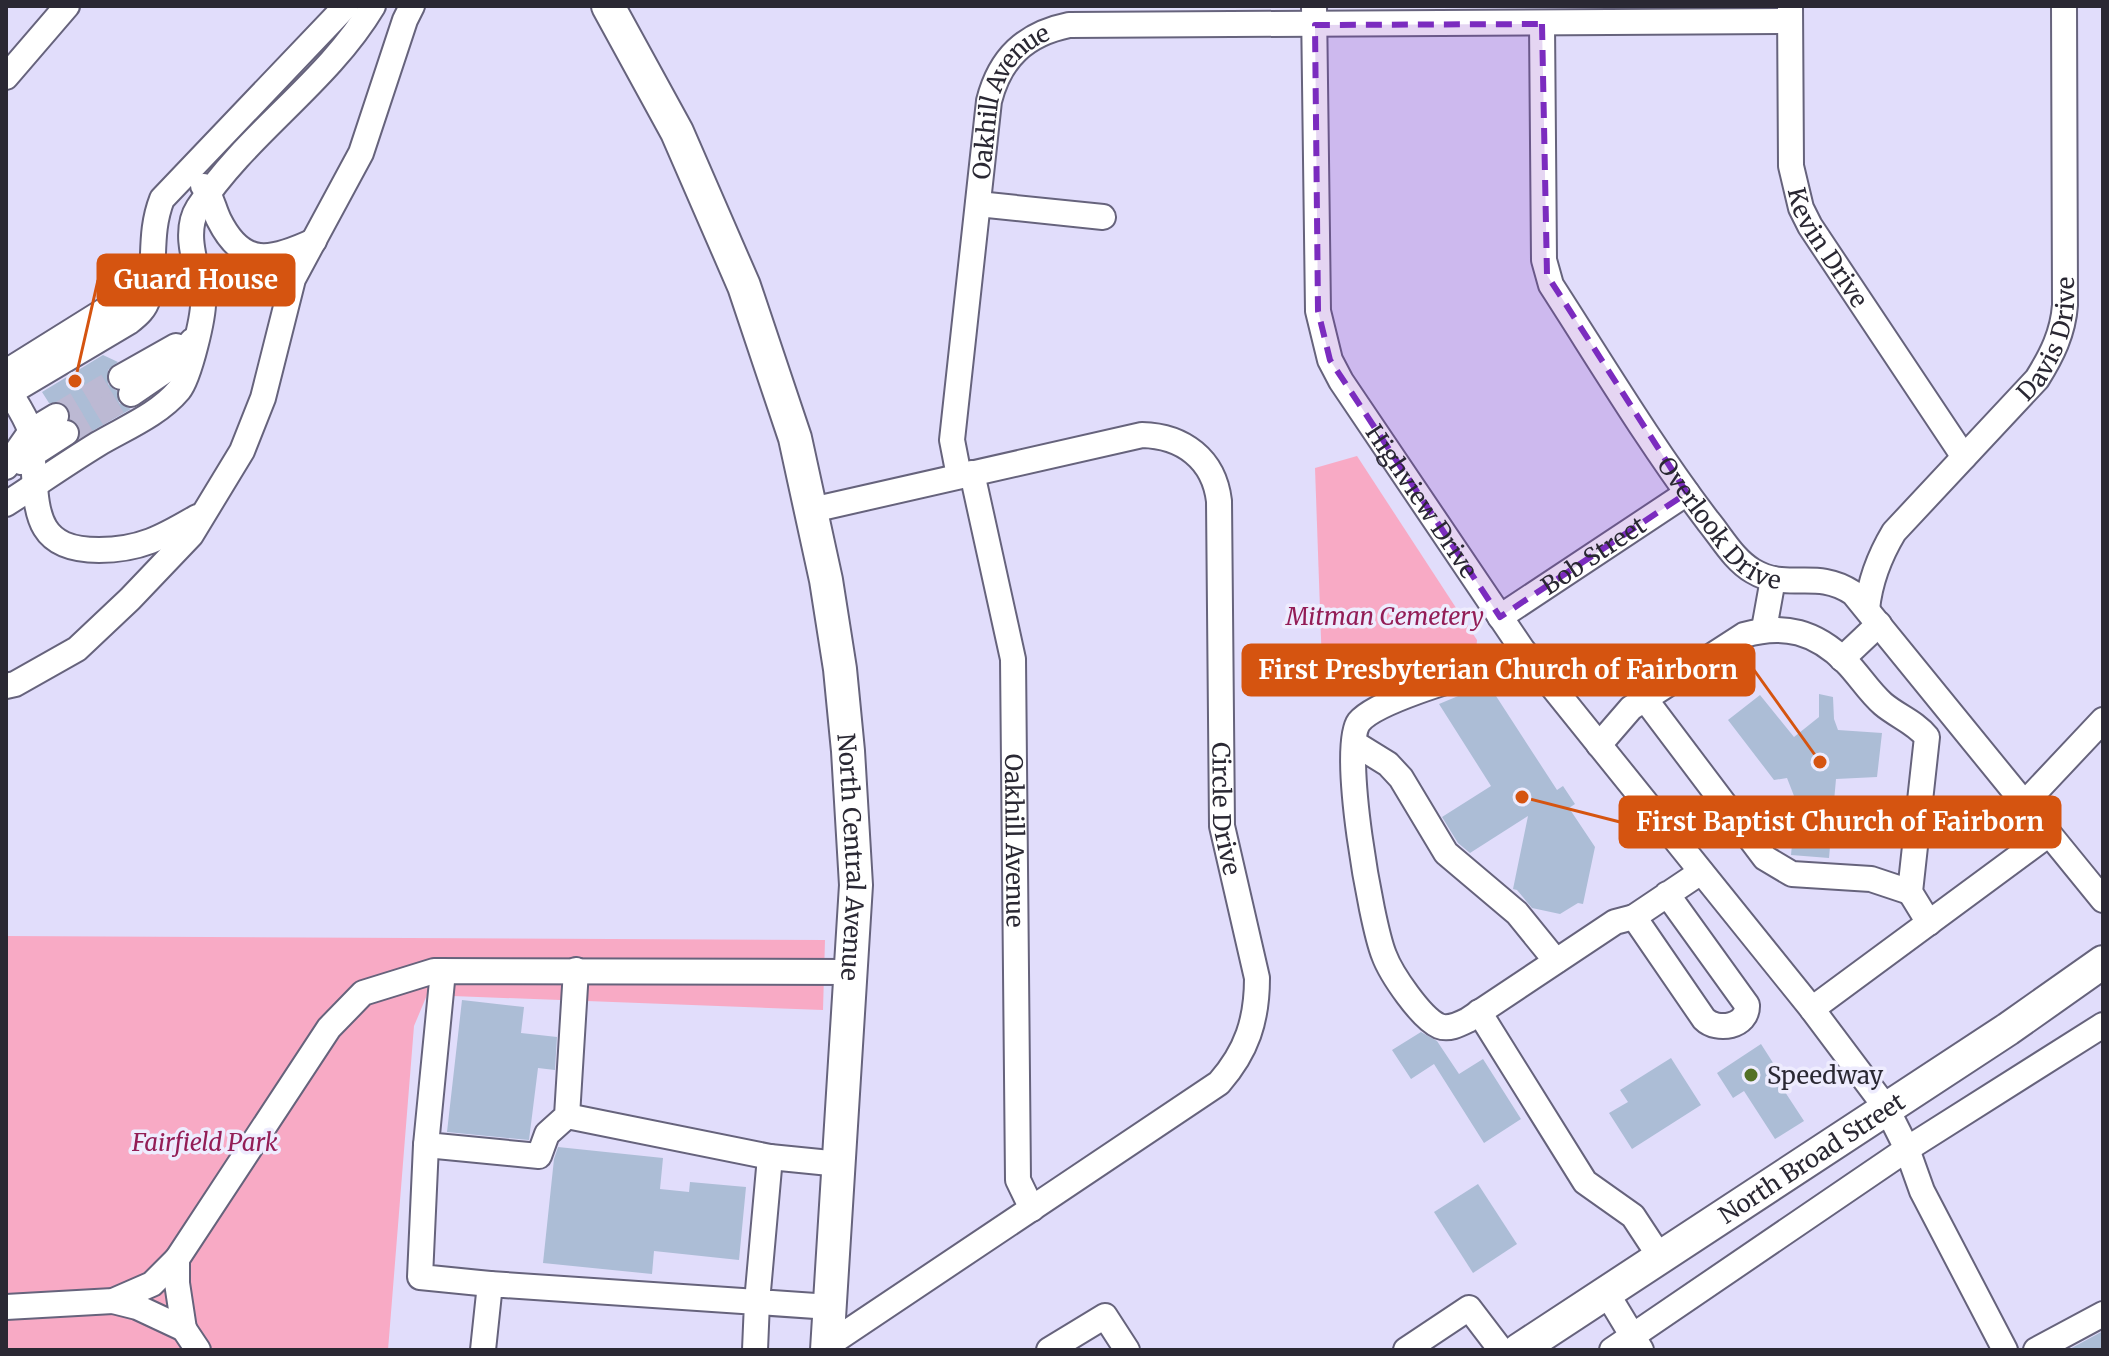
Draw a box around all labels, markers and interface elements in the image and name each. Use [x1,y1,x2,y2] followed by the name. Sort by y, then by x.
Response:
[965,17,1054,181] street label: Oakhill Avenue
[1781,184,1875,313] street label: Kevin Drive
[98,255,294,305] callout: Guard House
[114,263,278,296] text: Guard House
[2010,277,2081,407] street label: Davis Drive
[1359,418,1485,584] street label: Highview Drive
[1651,450,1784,596] street label: Overlook Drive
[1535,509,1652,601] street label: Bob Street
[1285,601,1484,632] park label: Mitman Cemetery
[1243,645,1754,695] callout: First Presbyterian Church of Fairborn
[1258,653,1738,686] text: First Presbyterian Church of Fairborn
[831,732,872,982] street label: North Central Avenue
[1206,742,1248,878] street label: Circle Drive
[998,753,1031,928] street label: Oakhill Avenue
[1620,797,2060,847] callout: First Baptist Church of Fairborn
[1636,805,2044,838] text: First Baptist Church of Fairborn
[1767,1060,1883,1091] place label: Speedway
[1742,1066,1760,1084] marker: Speedway
[1713,1085,1911,1230] street label: North Broad Street
[131,1127,278,1158] park label: Fairfield Park

